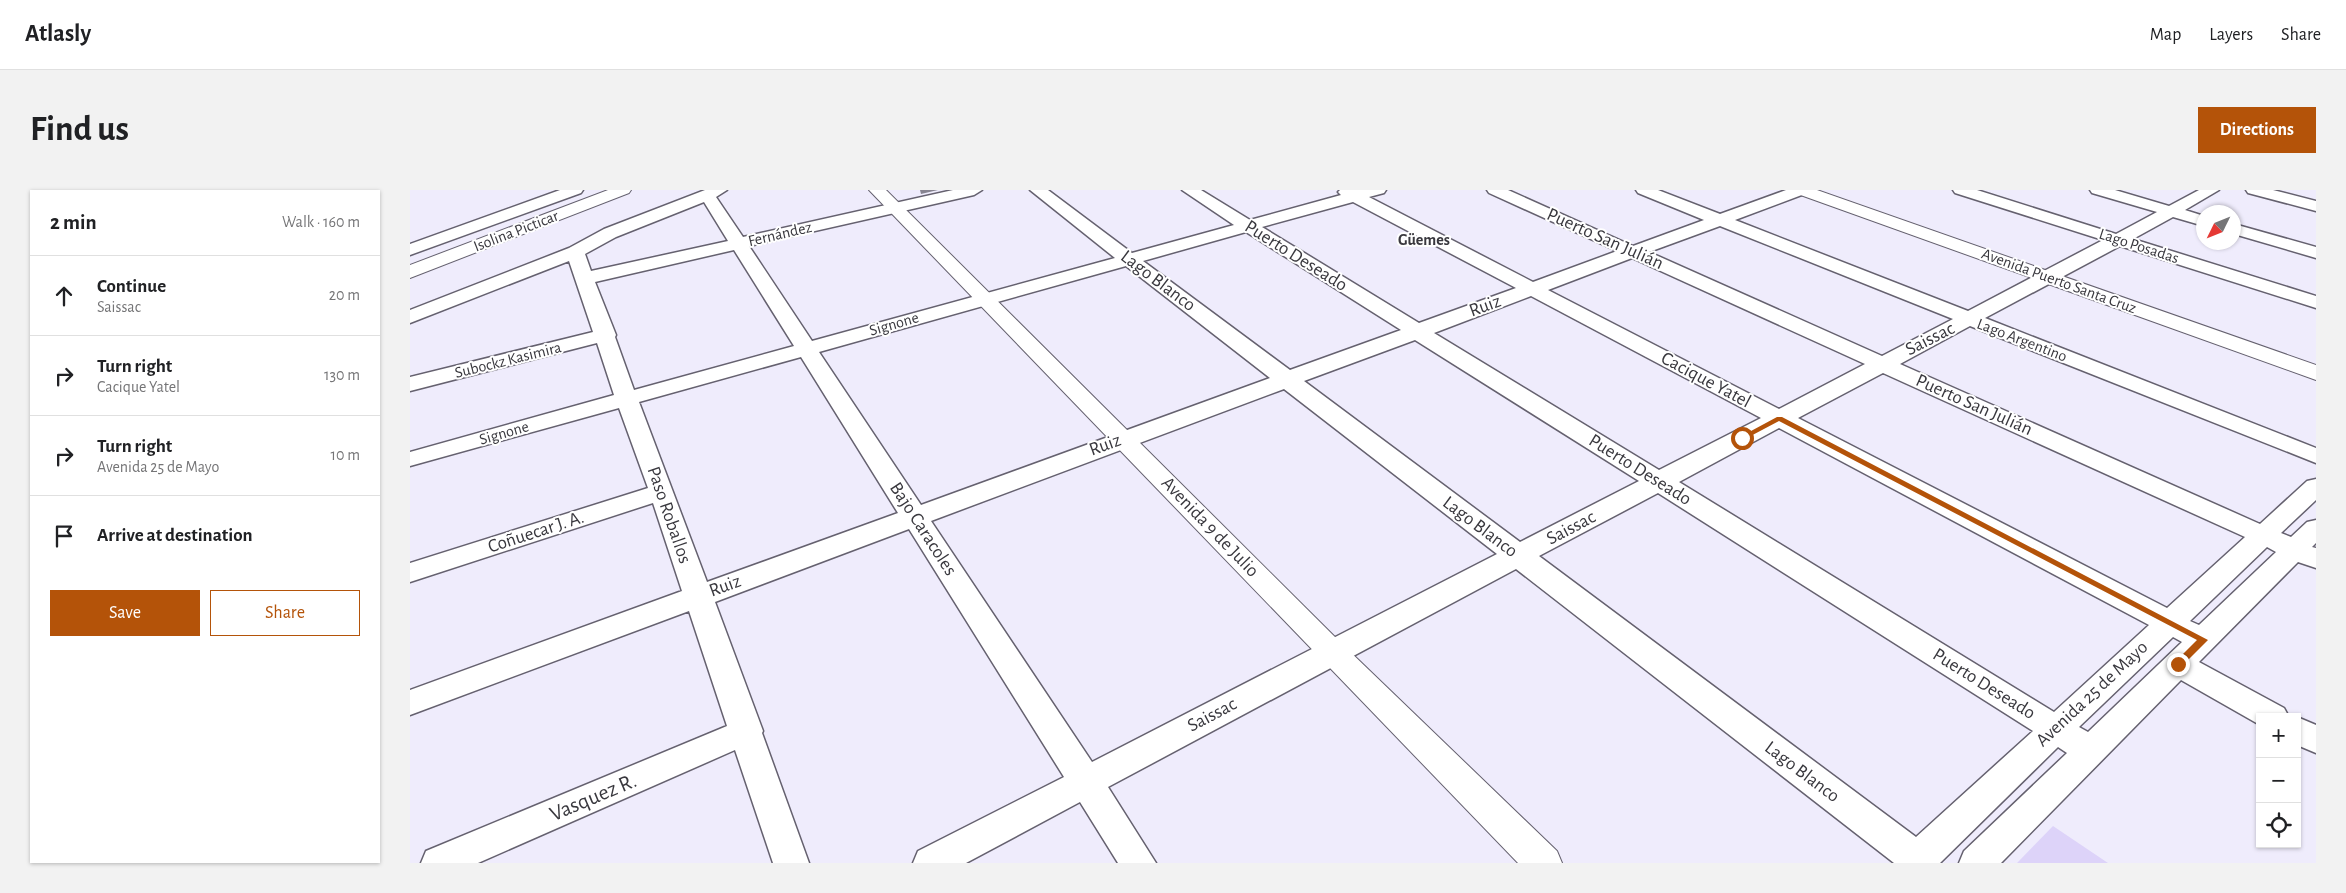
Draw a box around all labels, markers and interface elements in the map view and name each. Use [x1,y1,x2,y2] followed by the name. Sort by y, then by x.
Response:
[25,22,91,46] text: Atlasly
[2150,26,2181,44] text: Map
[2209,26,2253,44] text: Layers
[2281,26,2321,44] text: Share
[2198,107,2316,153] button: Directions
[30,112,129,147] text: Find us
[1544,205,1666,273] street label: Puerto San Julián
[2196,205,2241,250] north arrow
[471,207,561,255] street label: Isolina Picticar
[50,212,97,233] text: 2 min
[282,214,360,230] text: Walk · 160 m
[1241,217,1351,295] street label: Puerto Deseado
[747,219,814,249] street label: Fernández
[2097,226,2181,266] street label: Lago Posadas
[1398,232,1450,248] district label: Güemes
[1980,246,2139,317] street label: Avenida Puerto Santa Cruz
[1117,247,1199,315] street label: Lago Blanco
[97,277,166,296] text: Continue
[50,282,78,310] icon: ahead
[329,287,360,303] text: 20 m
[1467,291,1504,320] street label: Ruiz
[97,299,141,315] text: Saissac
[867,309,921,339] street label: Signone
[1975,315,2069,365] street label: Lago Argentino
[1902,319,1958,359] street label: Saissac
[453,339,563,381] street label: Subockz Kasimira
[1658,348,1754,412] street label: Cacique Yatel
[97,357,172,376] text: Turn right
[50,362,78,390] icon: right
[324,367,360,383] text: 130 m
[1913,371,2035,439] street label: Puerto San Julián
[97,379,180,395] text: Cacique Yatel
[477,418,531,448] street label: Signone
[1731,427,1754,450] route start
[1087,430,1124,459] street label: Ruiz
[1585,431,1695,509] street label: Puerto Deseado
[97,437,172,456] text: Turn right
[50,442,78,470] icon: right
[331,447,360,463] text: 10 m
[97,459,219,475] text: Avenida 25 de Mayo
[644,464,694,566] street label: Paso Roballos
[1158,473,1262,581] street label: Avenida 9 de Julio
[886,479,960,579] street label: Bajo Caracoles
[1439,493,1521,561] street label: Lago Blanco
[1544,507,1598,549] street label: Saissac
[486,508,586,556] street label: Coñuecar J. A.
[50,522,78,550] icon: arrive
[97,526,253,545] text: Arrive at destination
[707,571,744,600] street label: Ruiz
[50,590,200,636] button: Save
[210,590,360,636] button: Share
[2032,638,2152,750] street label: Avenida 25 de Mayo
[1929,645,2039,723] street label: Puerto Deseado
[2167,653,2190,676] route end
[1185,694,1239,736] street label: Saissac
[2256,713,2301,848] map controls
[2256,713,2301,758] button: +
[1761,738,1843,806] street label: Lago Blanco
[2256,758,2301,803] button: −
[546,769,640,825] street label: Vasquez R.
[2256,803,2301,848] button: locate

